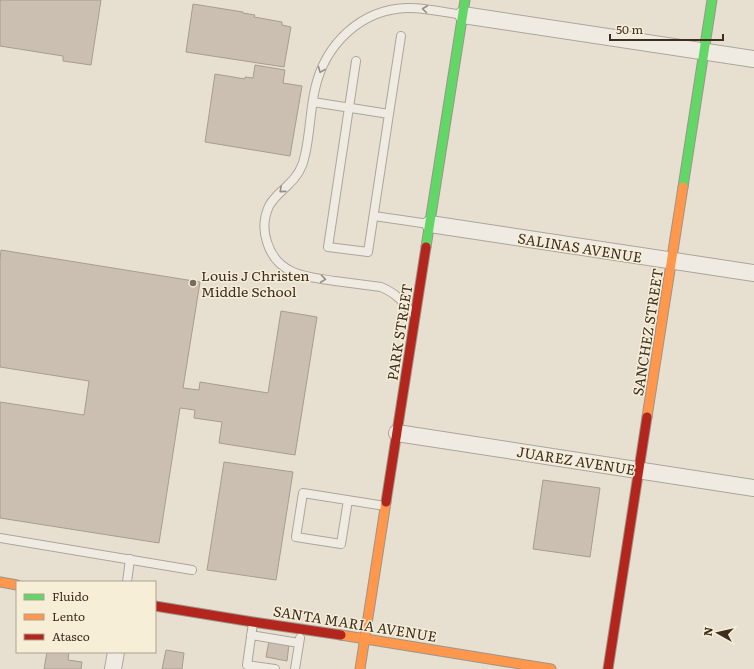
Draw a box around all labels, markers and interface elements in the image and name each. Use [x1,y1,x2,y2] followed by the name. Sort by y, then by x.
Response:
[422,5,428,14] one-way arrow
[610,16,723,42] scale bar
[616,20,643,38] text: 50 m
[317,66,325,73] one-way arrow
[280,186,287,193] one-way arrow
[516,227,644,267] street label: SALINAS AVENUE
[201,265,310,301] place label: Louis J Christen Middle School
[627,267,667,397] street label: SANCHEZ STREET
[320,274,326,283] one-way arrow
[188,278,198,288] marker: Louis J Christen Middle School
[381,282,417,382] street label: PARK STREET
[515,441,637,479] street label: JUAREZ AVENUE
[16,581,156,653] legend
[52,587,89,605] text: Fluido
[272,600,438,646] street label: SANTA MARIA AVENUE
[52,607,85,625] text: Lento
[698,613,738,653] north arrow
[699,626,716,637] text: N
[52,627,90,645] text: Atasco

